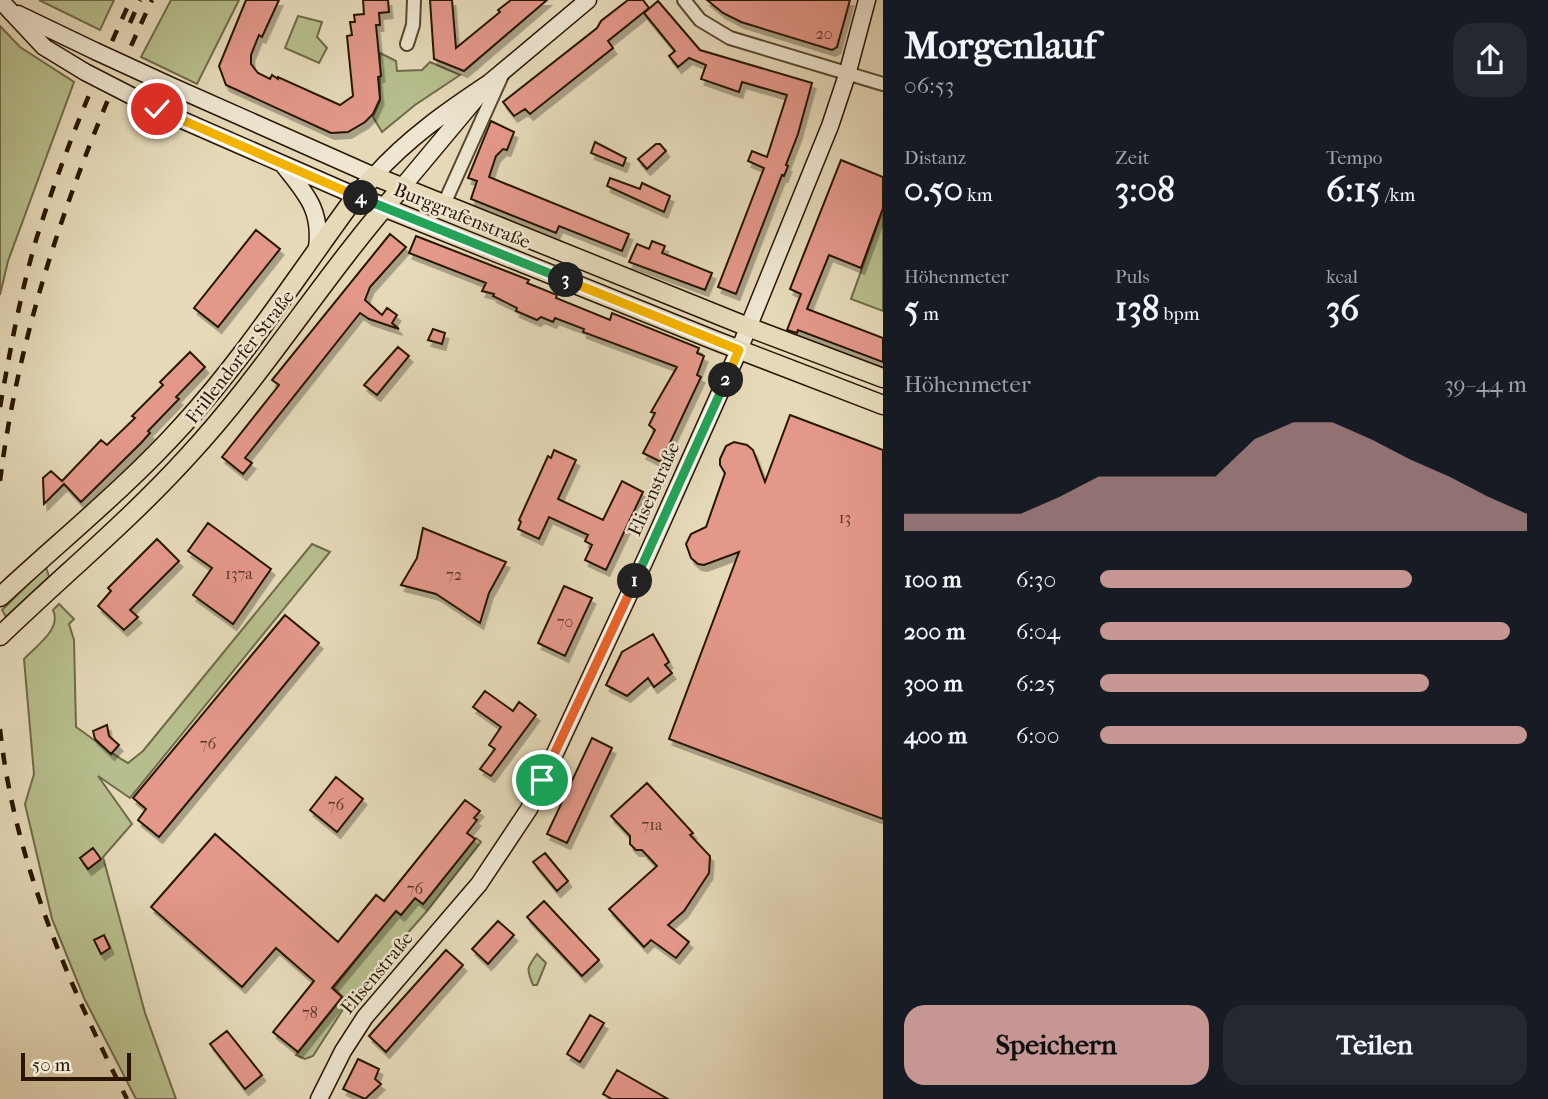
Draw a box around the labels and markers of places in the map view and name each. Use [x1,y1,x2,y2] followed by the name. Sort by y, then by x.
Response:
[127,79,187,139] pin
[344,180,378,216] pin: 4
[548,262,584,298] pin: 3
[708,362,744,398] pin: 2
[618,564,652,598] pin: 1
[512,750,572,810] pin

